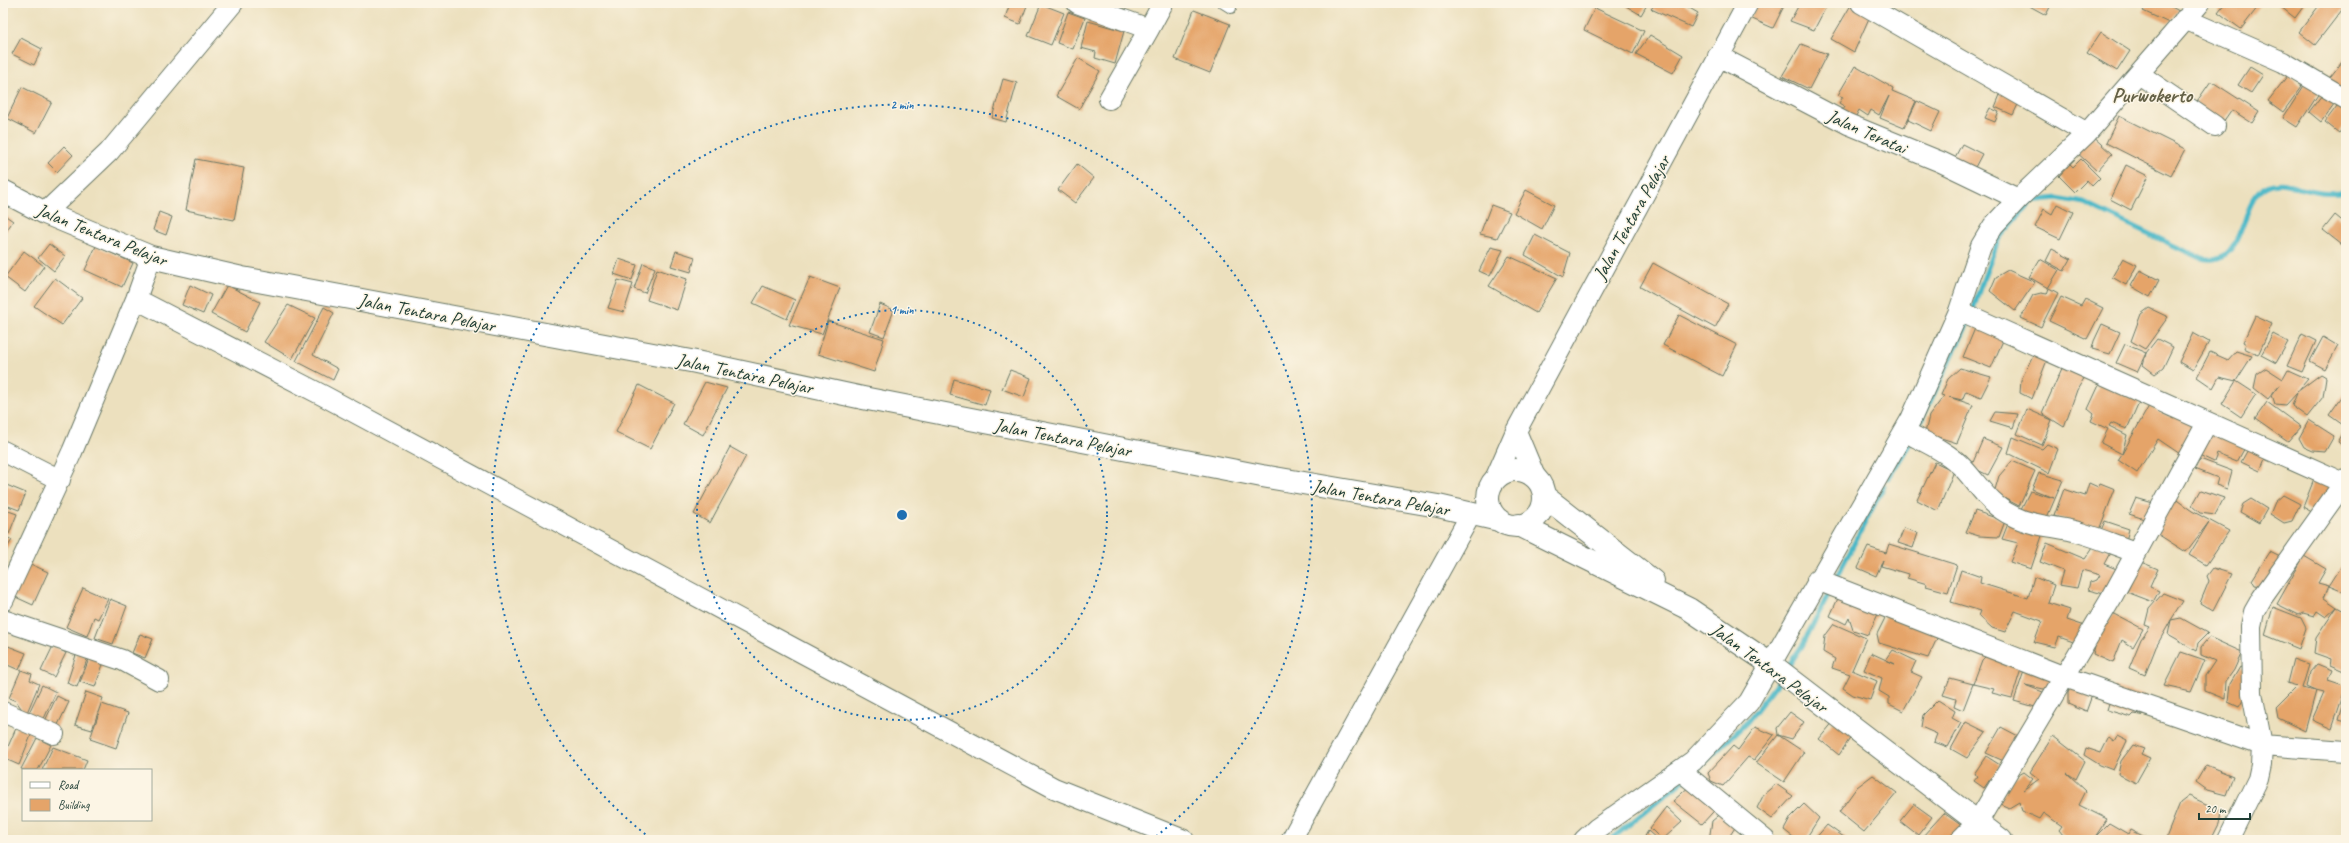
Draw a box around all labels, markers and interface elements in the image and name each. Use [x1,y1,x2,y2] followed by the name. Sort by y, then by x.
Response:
[2112,82,2193,108] district label: Purwokerto
[891,97,914,113] text: 2 min
[1822,103,1912,161] street label: Jalan Teratai
[1587,150,1677,285] street label: Jalan Tentara Pelajar
[32,197,172,272] street label: Jalan Tentara Pelajar
[355,288,498,338] street label: Jalan Tentara Pelajar
[891,302,914,318] text: 1 min
[673,348,816,400] street label: Jalan Tentara Pelajar
[991,413,1134,463] street label: Jalan Tentara Pelajar
[1309,474,1452,522] street label: Jalan Tentara Pelajar
[895,508,909,522] centre of rings
[1705,617,1834,719] street label: Jalan Tentara Pelajar
[22,769,152,821] legend
[58,777,80,793] text: Road
[2199,795,2250,821] scale bar
[58,797,90,813] text: Building
[2205,801,2227,817] text: 20 m

